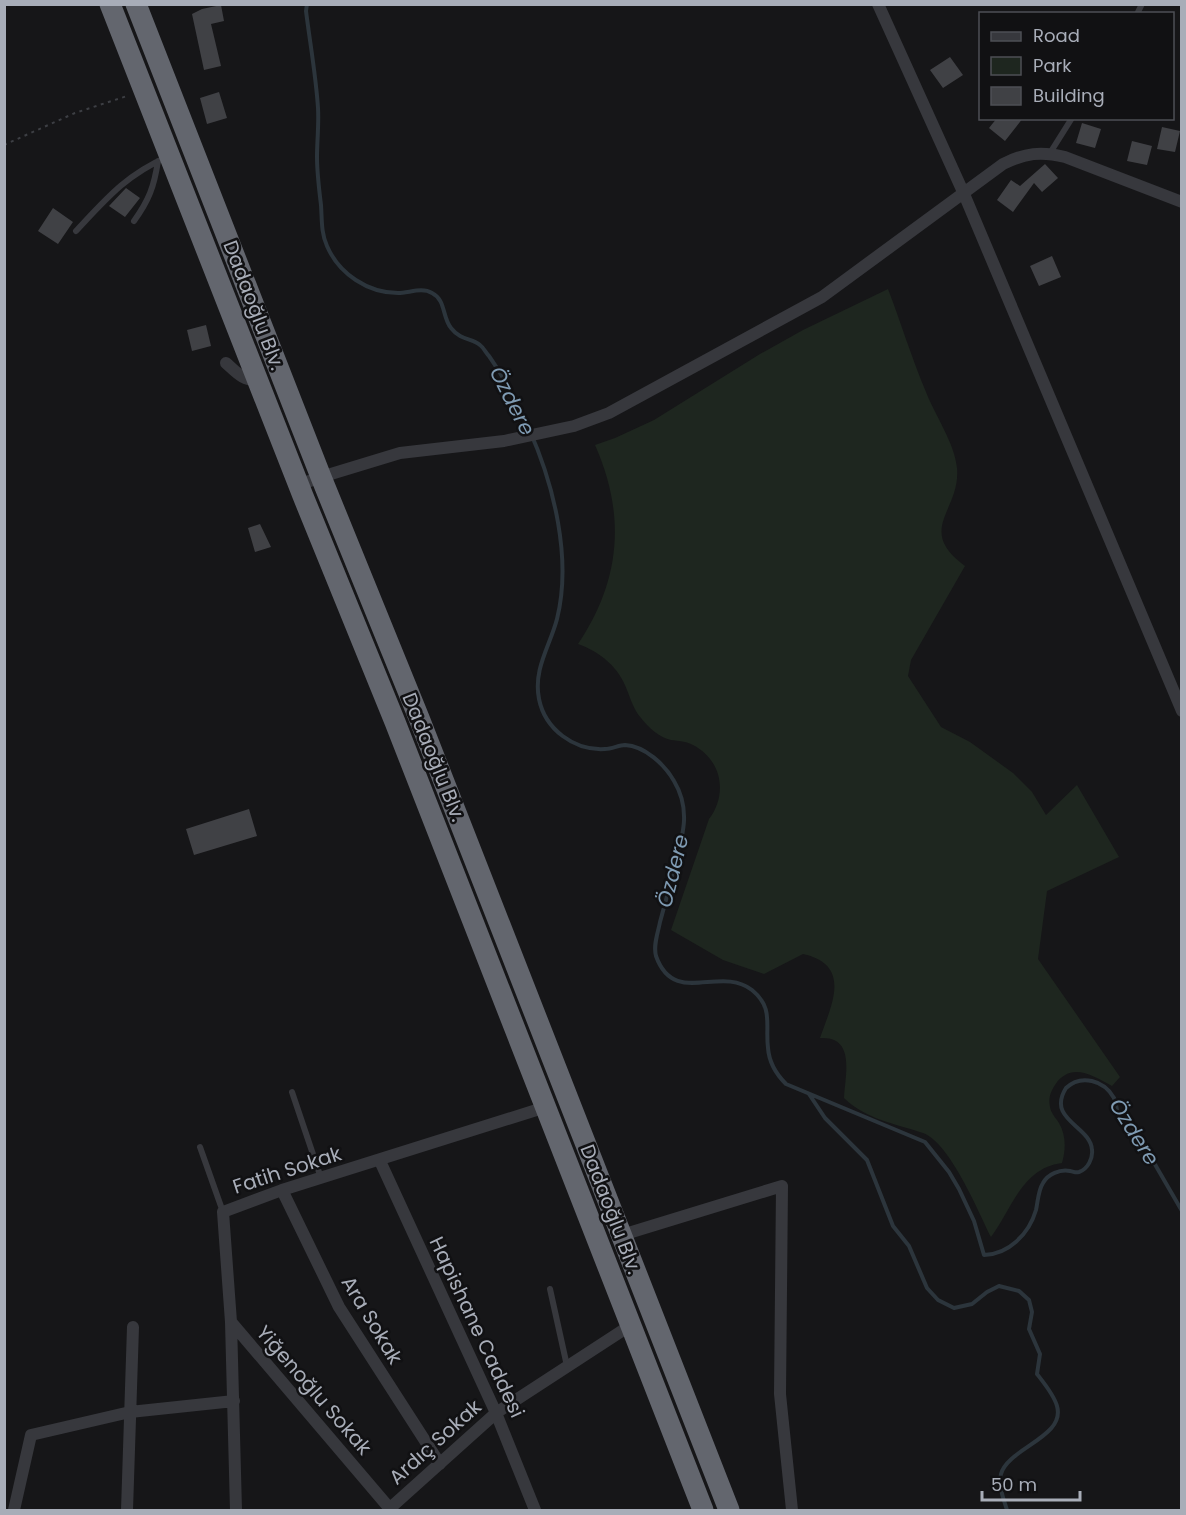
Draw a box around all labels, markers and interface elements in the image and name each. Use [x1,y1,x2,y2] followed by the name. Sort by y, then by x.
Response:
[979,12,1174,120] legend
[1033,23,1080,48] text: Road
[1033,53,1072,78] text: Park
[1033,83,1105,108] text: Building
[216,236,292,374] street label: Dadaoğlu Blv.
[483,361,542,440] water label: Özdere
[395,688,473,826] street label: Dadaoğlu Blv.
[649,831,696,910] water label: Özdere
[1102,1093,1166,1171] water label: Özdere
[229,1139,346,1201] street label: Fatih Sokak
[573,1140,649,1278] street label: Dadaoğlu Blv.
[423,1232,531,1422] street label: Hapishane Caddesi
[335,1271,410,1370] street label: Ara Sokak
[250,1319,379,1461] street label: Yiğenoğlu Sokak
[383,1392,488,1491] street label: Ardıç Sokak
[982,1464,1080,1502] scale bar
[991,1472,1037,1497] text: 50 m

